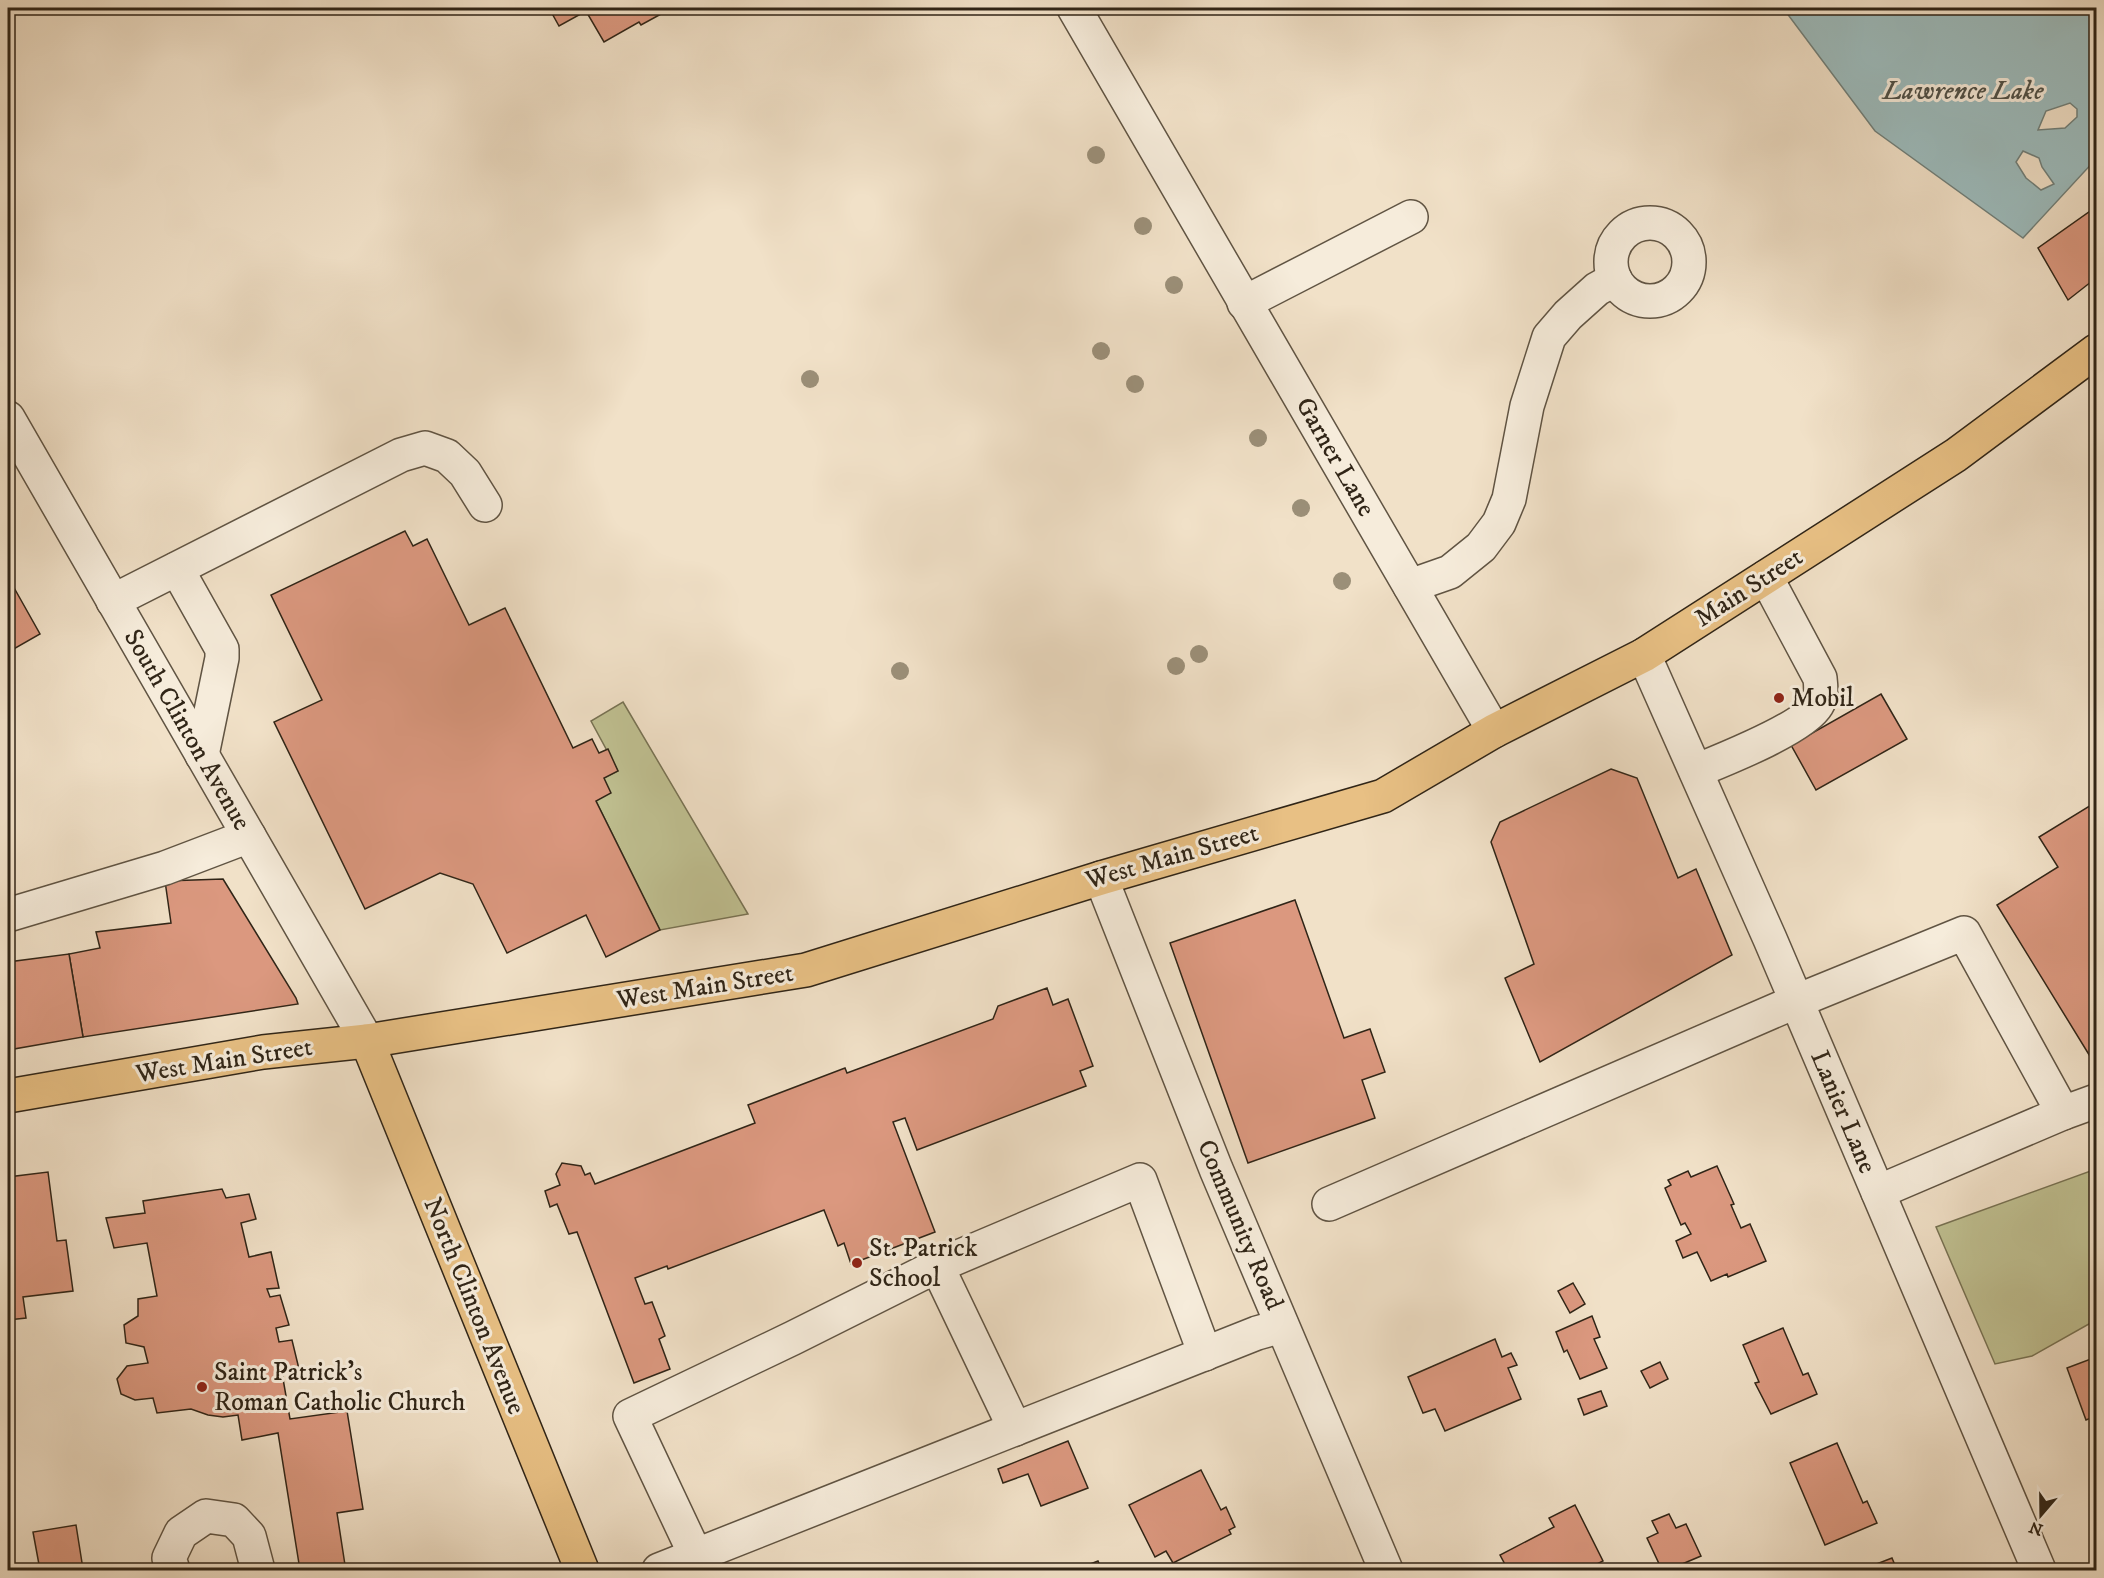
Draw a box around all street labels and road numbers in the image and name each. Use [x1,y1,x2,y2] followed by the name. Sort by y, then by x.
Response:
[1288,391,1382,523] street label: Garner Lane
[1689,541,1809,635] street label: Main Street
[116,624,258,836] street label: South Clinton Avenue
[1081,817,1262,898] street label: West Main Street
[613,957,796,1017] street label: West Main Street
[132,1031,315,1091] street label: West Main Street
[1802,1046,1884,1178] street label: Lanier Lane
[1189,1135,1291,1315] street label: Community Road
[415,1193,533,1419] street label: North Clinton Avenue

